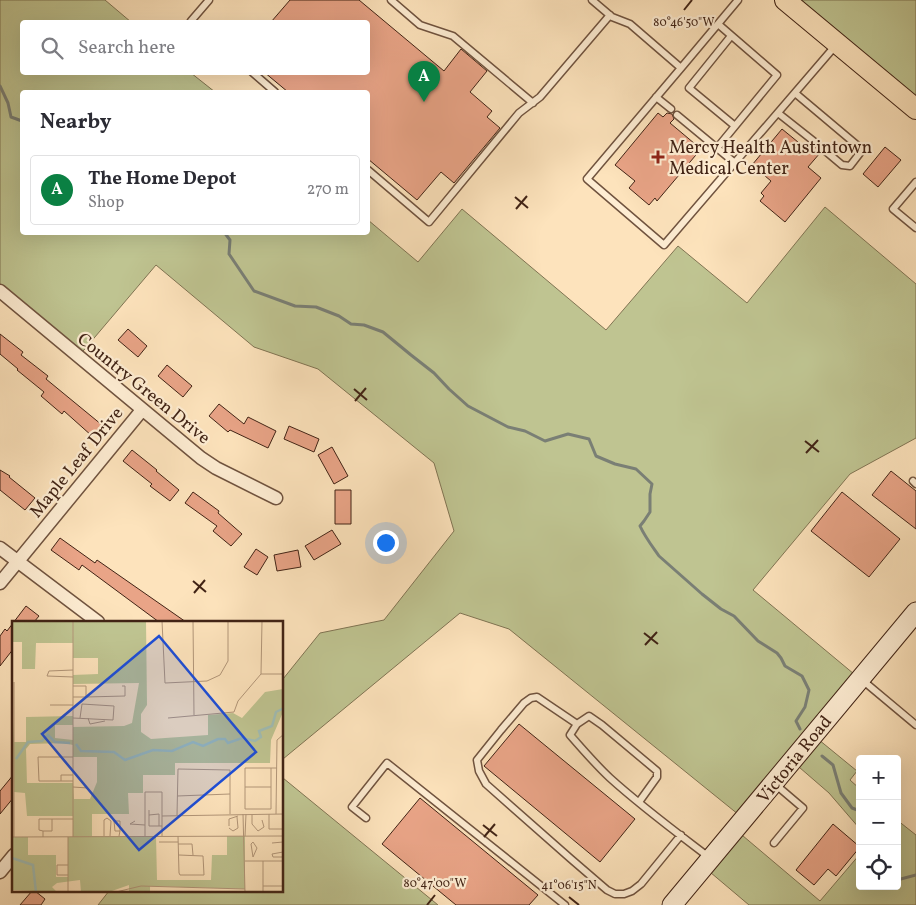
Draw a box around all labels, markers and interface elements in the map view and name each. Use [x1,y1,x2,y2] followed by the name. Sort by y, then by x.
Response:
[653,15,715,31] text: 80°46'50"W
[20,20,370,75] search box
[38,34,66,62] icon: search
[78,35,175,61] text: Search here
[408,61,440,102] pin: A
[40,108,111,137] text: Nearby
[669,136,873,182] place label: Mercy Health Austintown Medical Center
[651,150,665,164] marker: Mercy Health Austintown Medical Center
[88,166,237,192] text: The Home Depot
[51,179,63,201] text: A
[307,179,349,201] text: 270 m
[88,192,124,214] text: Shop
[71,328,215,451] street label: Country Green Drive
[25,402,130,524] street label: Maple Leaf Drive
[373,530,399,556] your location
[12,621,284,892] inset map
[752,711,838,809] street label: Victoria Road
[856,755,901,890] map controls
[856,755,901,800] button: +
[856,800,901,845] button: −
[856,845,901,890] button: locate
[404,876,466,892] text: 80°47'00"W
[541,878,597,894] text: 41°06'15"N

